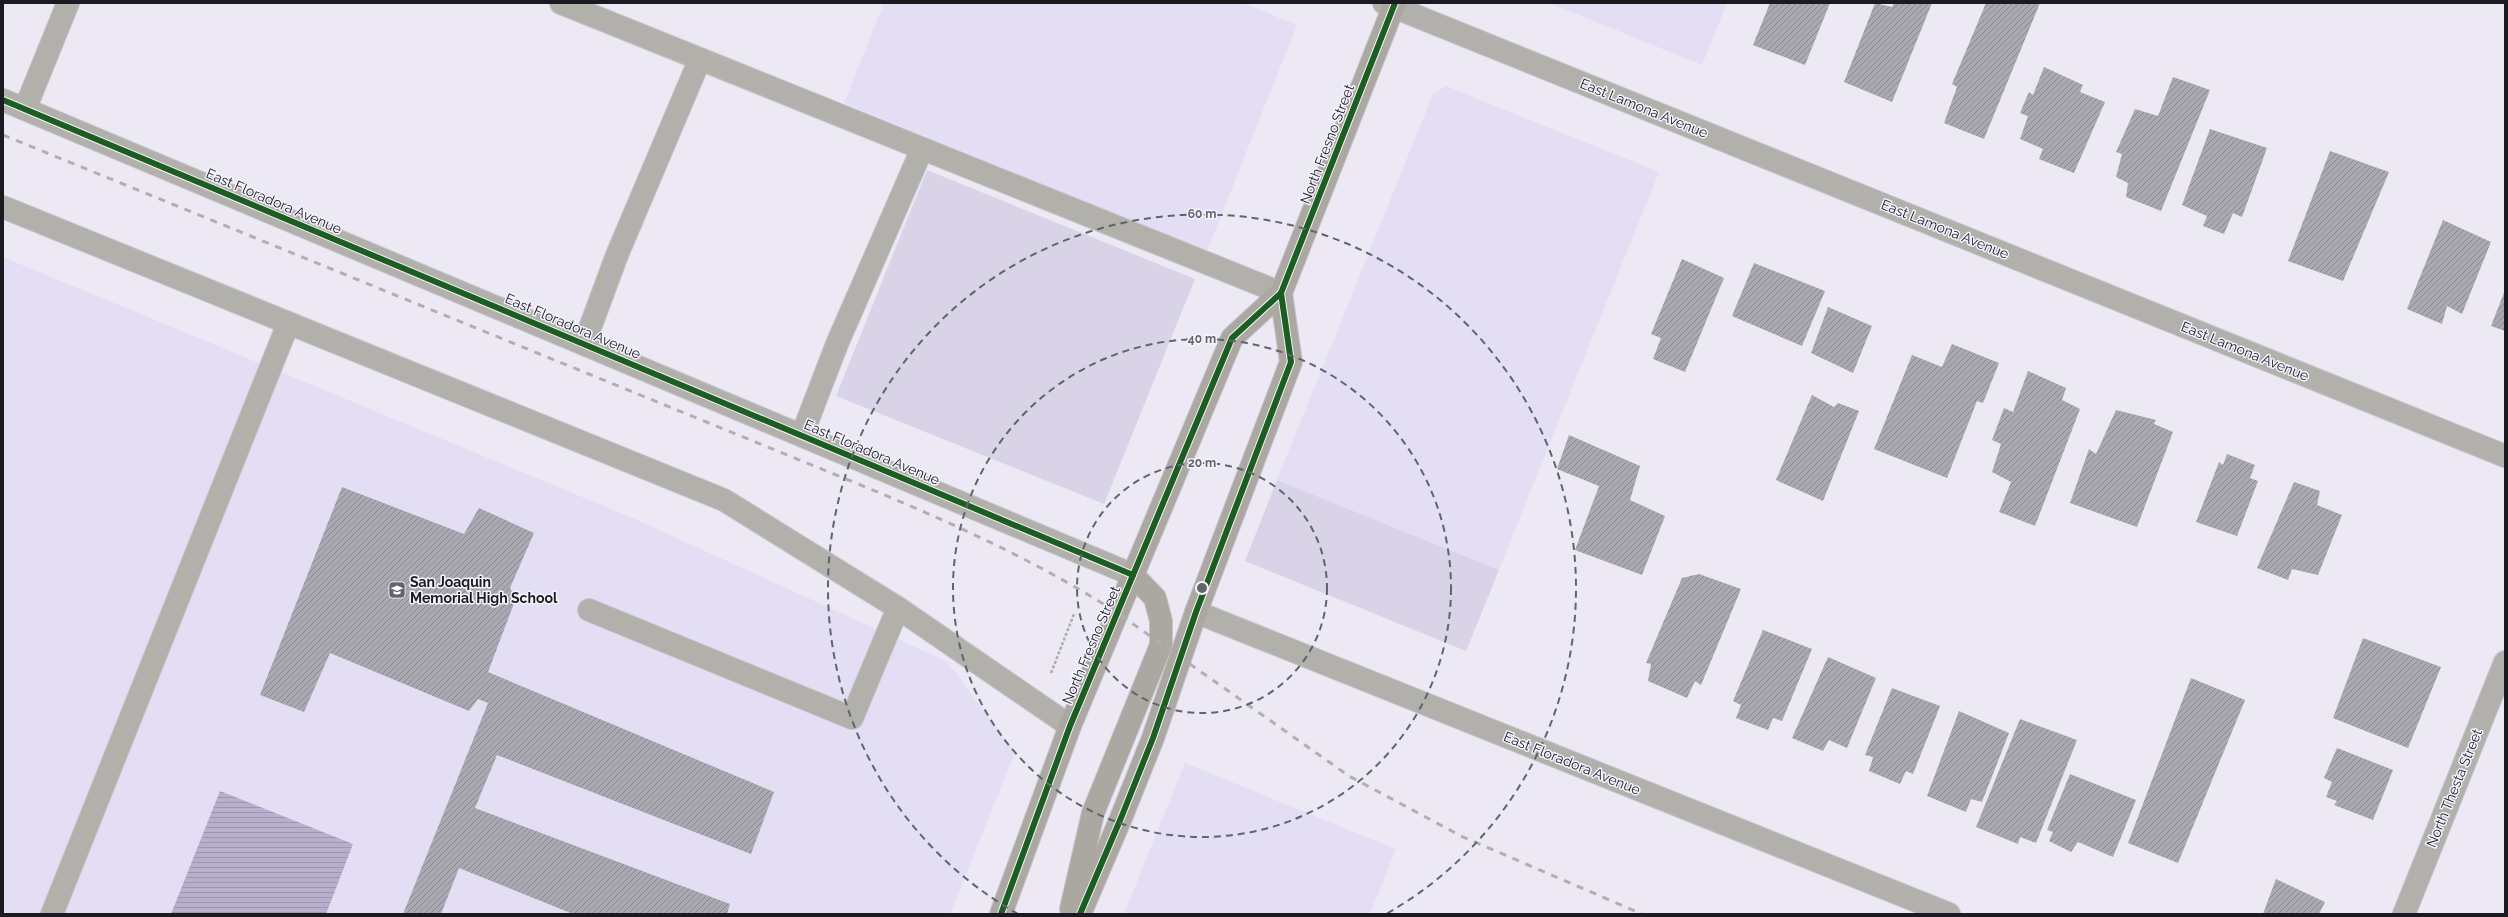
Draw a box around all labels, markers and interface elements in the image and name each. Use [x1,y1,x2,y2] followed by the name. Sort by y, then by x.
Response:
[1578,75,1710,141] street label: East Lamona Avenue
[1297,82,1357,206] street label: North Fresno Street
[204,165,344,237] street label: East Floradora Avenue
[1879,196,2011,262] street label: East Lamona Avenue
[1188,207,1216,221] text: 60 m
[503,290,643,362] street label: East Floradora Avenue
[2179,318,2311,384] street label: East Lamona Avenue
[1188,332,1216,346] text: 40 m
[802,416,942,488] street label: East Floradora Avenue
[1188,456,1216,470] text: 20 m
[410,574,558,606] place label: San Joaquin Memorial High School
[387,580,407,600] school or university icon: San Joaquin Memorial High School
[1195,581,1209,595] centre of rings
[1059,583,1123,706] street label: North Fresno Street
[2423,726,2485,850] street label: North Thesta Street
[1501,728,1643,798] street label: East Floradora Avenue

